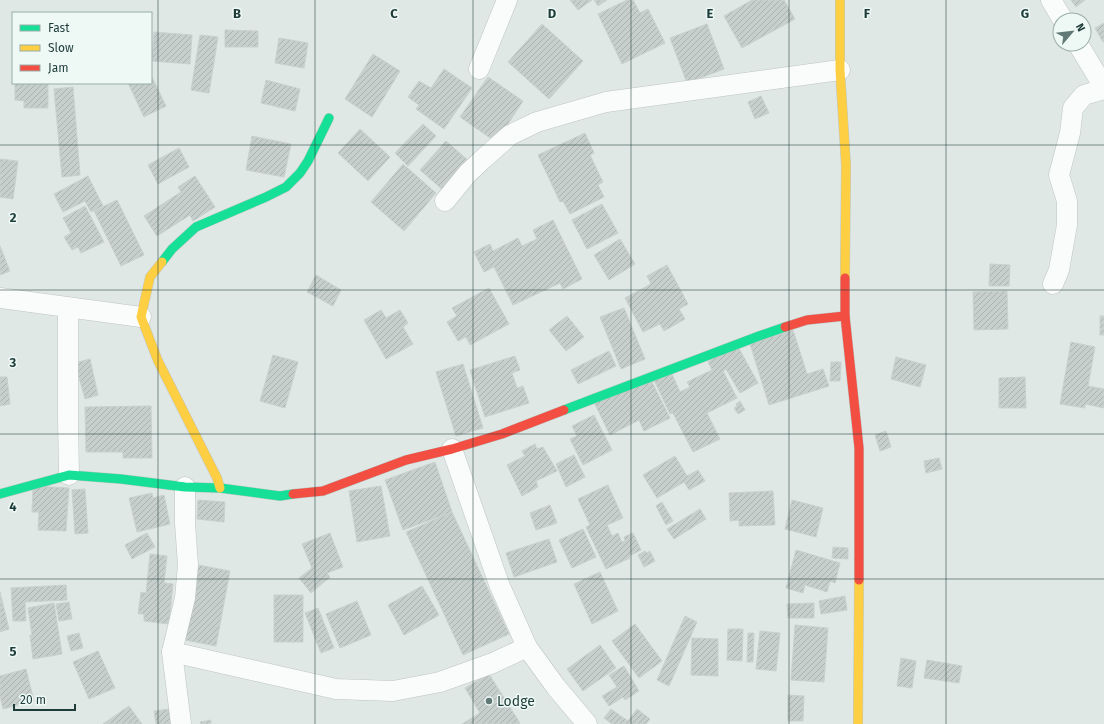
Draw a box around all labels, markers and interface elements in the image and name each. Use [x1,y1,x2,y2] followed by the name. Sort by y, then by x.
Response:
[233,6,241,21] text: B
[390,6,398,21] text: C
[548,6,557,21] text: D
[707,6,714,21] text: E
[864,6,871,21] text: F
[1021,6,1029,21] text: G
[12,12,152,84] legend
[1052,12,1092,52] north arrow
[48,21,70,35] text: Fast
[1073,21,1088,34] text: N
[48,41,74,55] text: Slow
[48,61,68,75] text: Jam
[10,210,17,225] text: 2
[9,355,17,370] text: 3
[9,499,17,514] text: 4
[10,644,17,659] text: 5
[14,686,75,712] scale bar
[20,693,46,707] text: 20 m
[497,693,535,710] place label: Lodge
[484,696,494,706] marker: Lodge

